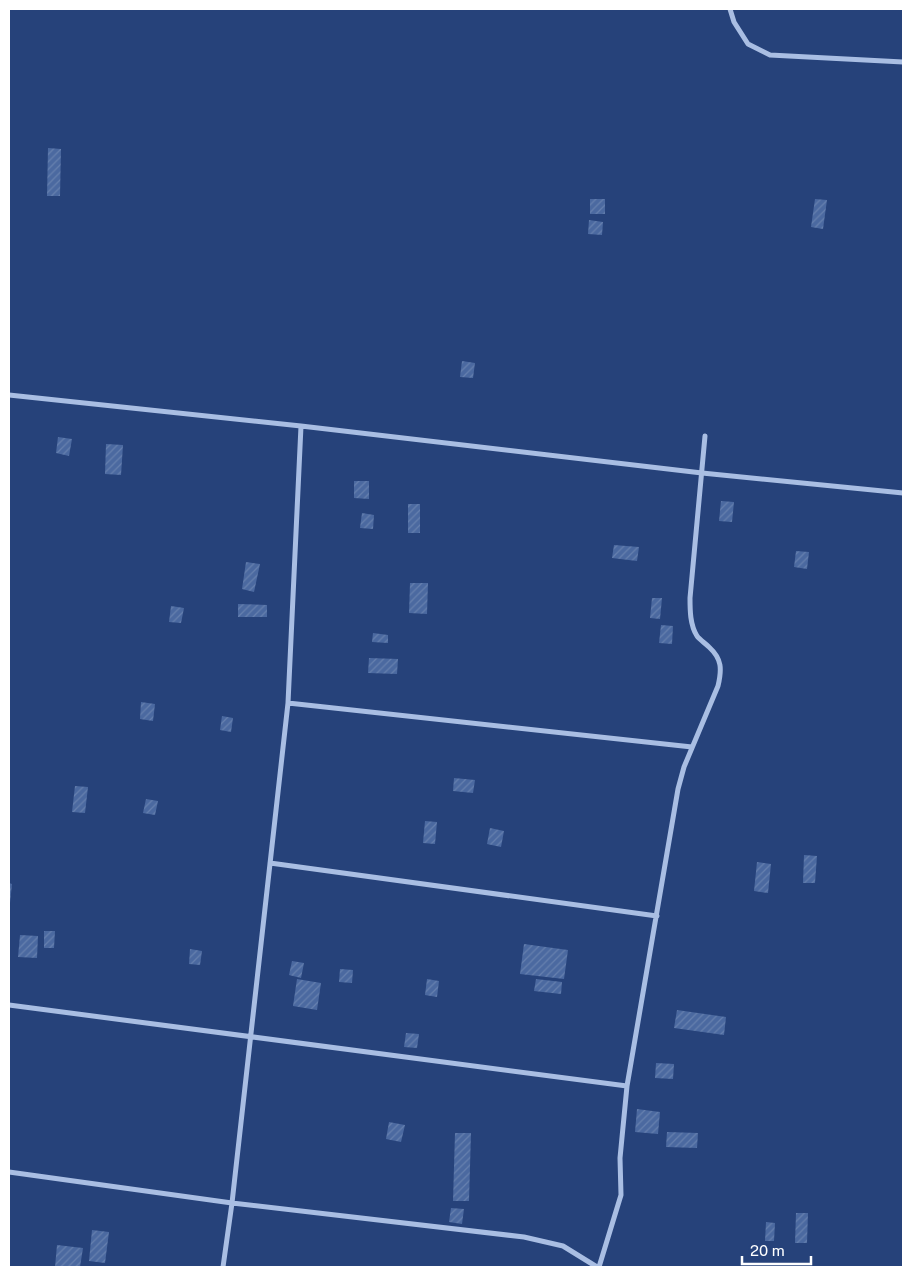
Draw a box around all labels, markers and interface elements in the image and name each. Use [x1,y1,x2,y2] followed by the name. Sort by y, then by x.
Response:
[742,1234,811,1266] scale bar
[750,1242,785,1259] text: 20 m

